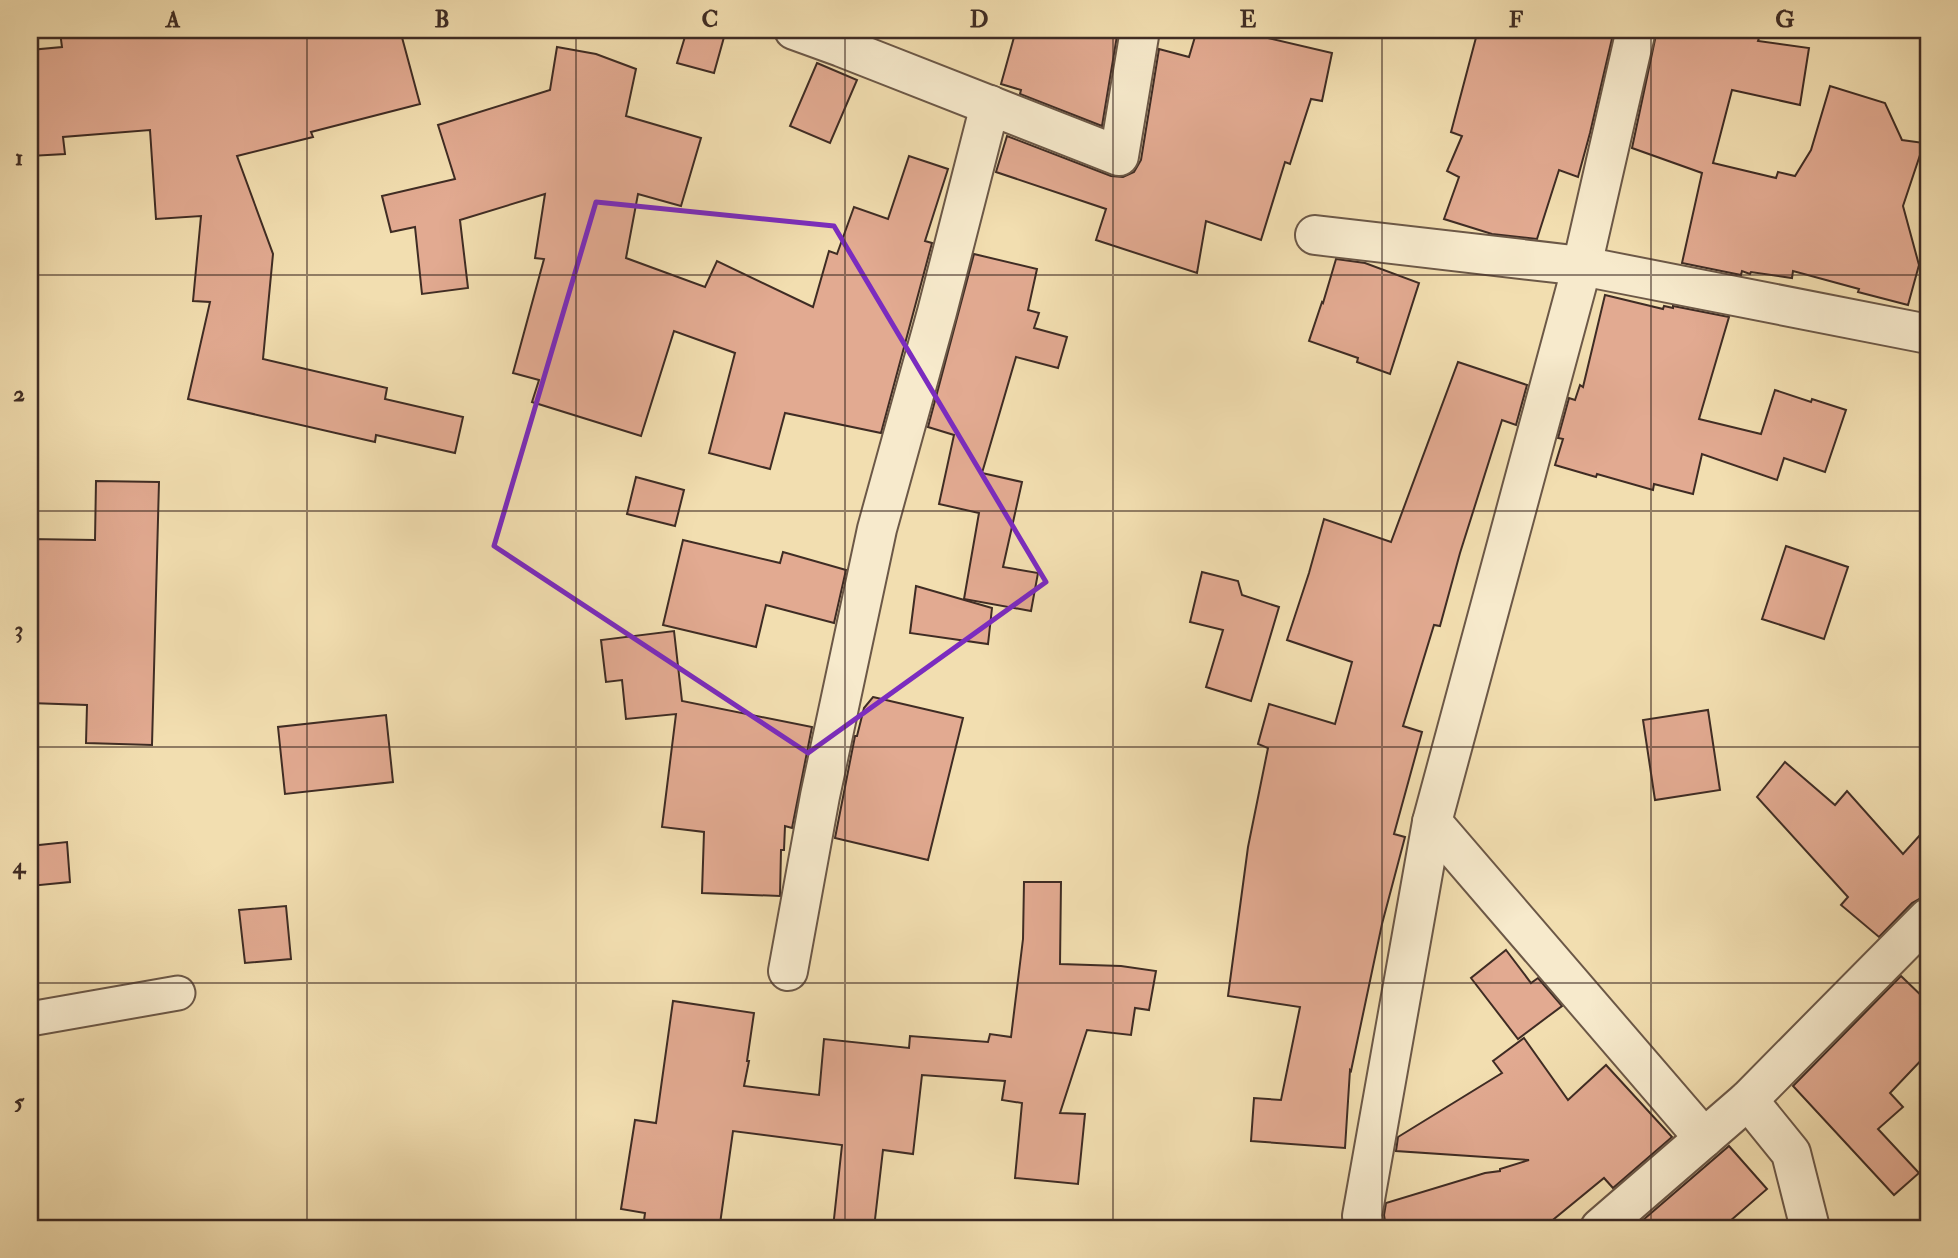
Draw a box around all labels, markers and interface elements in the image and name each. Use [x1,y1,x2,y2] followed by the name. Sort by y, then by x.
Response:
[165,5,181,34] text: A
[434,5,450,34] text: B
[702,5,718,34] text: C
[970,5,988,34] text: D
[1240,5,1257,34] text: E
[1509,5,1524,34] text: F
[1775,5,1795,34] text: G
[15,143,23,172] text: 1
[13,379,25,408] text: 2
[15,615,23,644] text: 3
[12,851,27,880] text: 4
[14,1087,25,1116] text: 5

